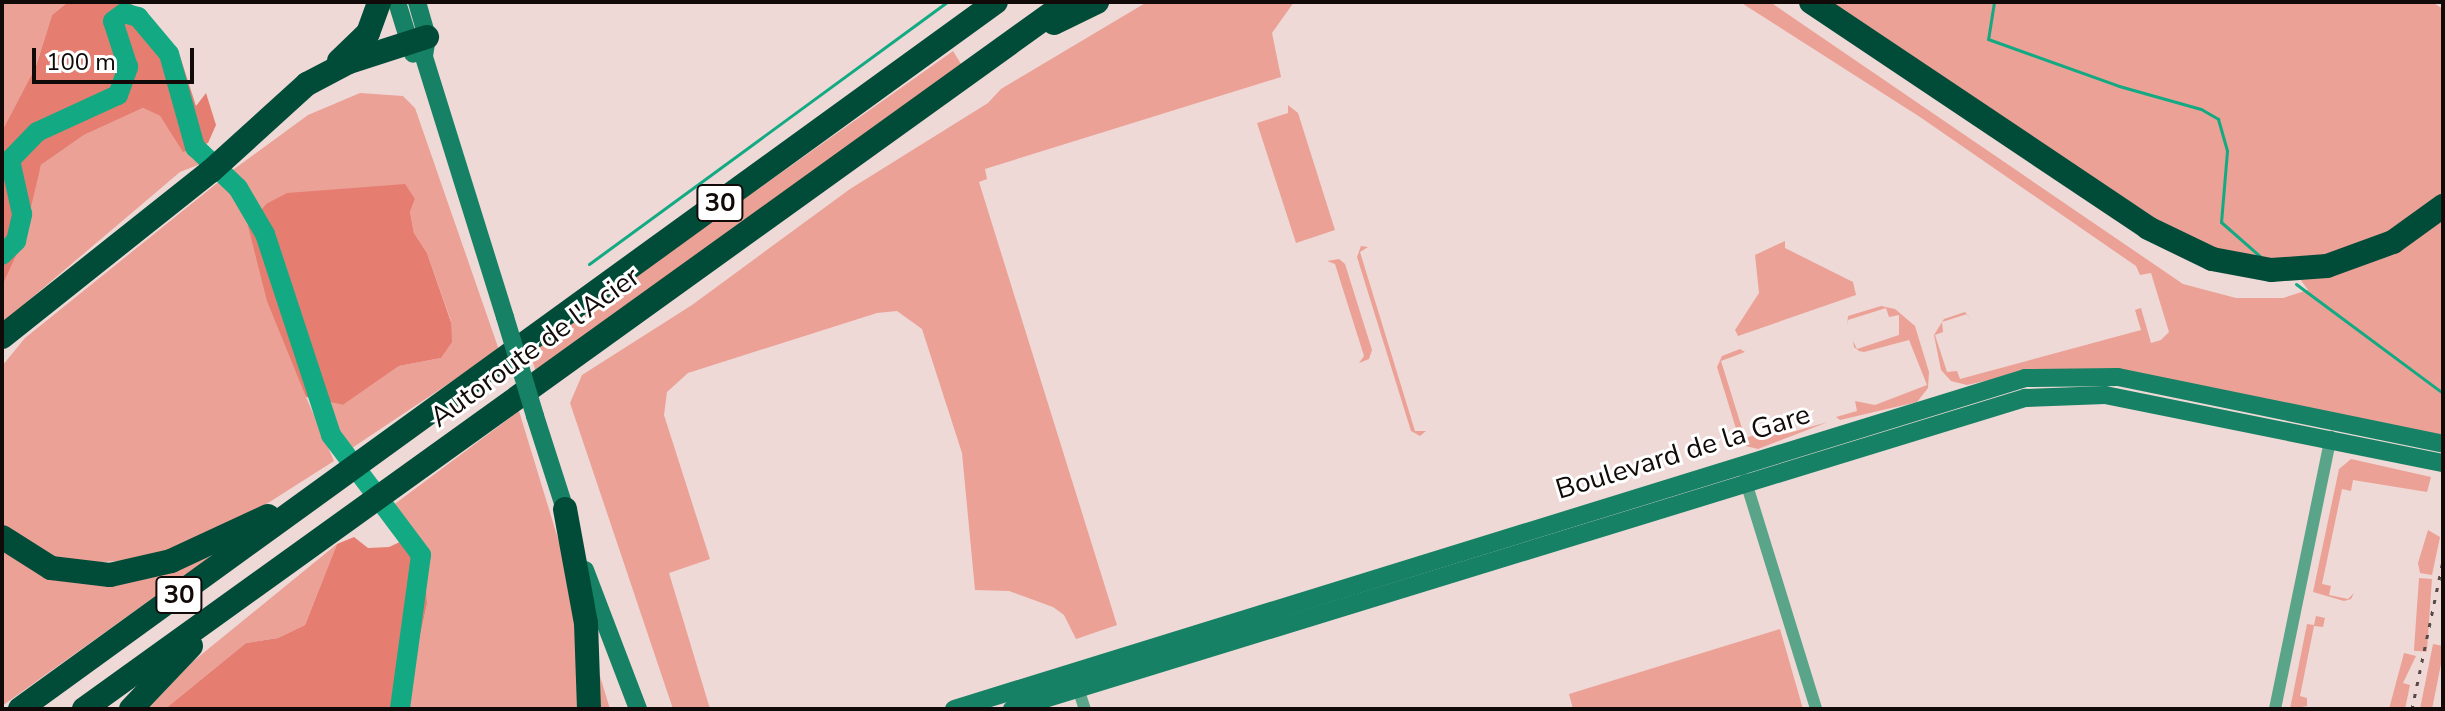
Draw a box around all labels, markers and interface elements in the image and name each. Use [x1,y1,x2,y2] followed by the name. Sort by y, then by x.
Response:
[36,32,198,82] scale bar
[46,46,116,78] text: 100 m
[696,181,744,225] road number: 30
[424,260,646,434] street label: Autoroute de l'Acier
[1552,397,1814,507] street label: Boulevard de la Gare
[155,573,203,617] road number: 30

